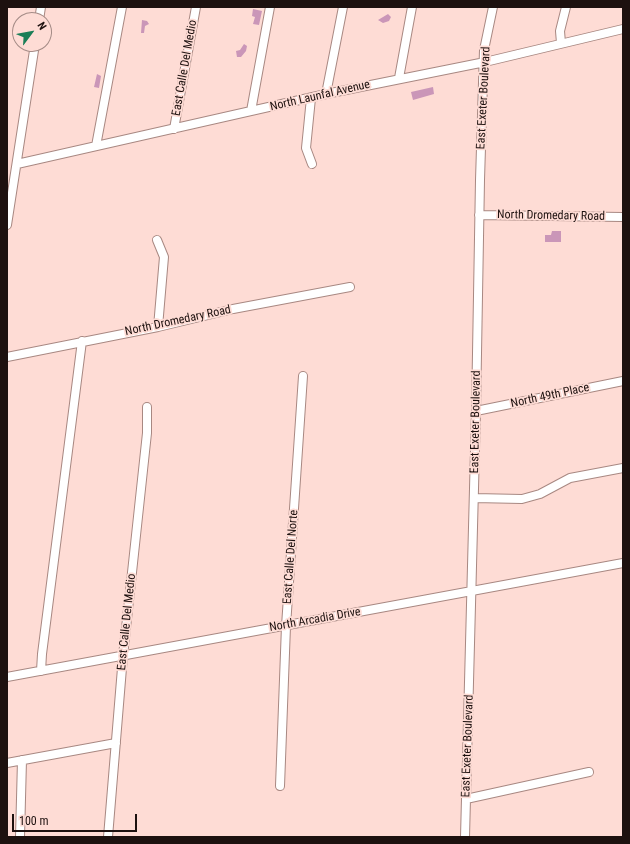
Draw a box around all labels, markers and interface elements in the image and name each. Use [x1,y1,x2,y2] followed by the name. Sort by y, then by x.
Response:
[12,12,52,52] north arrow
[169,19,201,117] street label: East Calle Del Medio
[34,20,49,32] text: N
[474,46,494,150] street label: East Exeter Boulevard
[269,77,371,115] street label: North Launfal Avenue
[497,208,605,224] street label: North Dromedary Road
[124,303,232,339] street label: North Dromedary Road
[468,370,484,474] street label: East Exeter Boulevard
[509,381,591,411] street label: North 49th Place
[281,509,301,605] street label: East Calle Del Norte
[115,573,139,671] street label: East Calle Del Medio
[268,605,362,635] street label: North Arcadia Drive
[459,694,477,798] street label: East Exeter Boulevard
[14,806,139,832] scale bar
[19,814,49,828] text: 100 m

